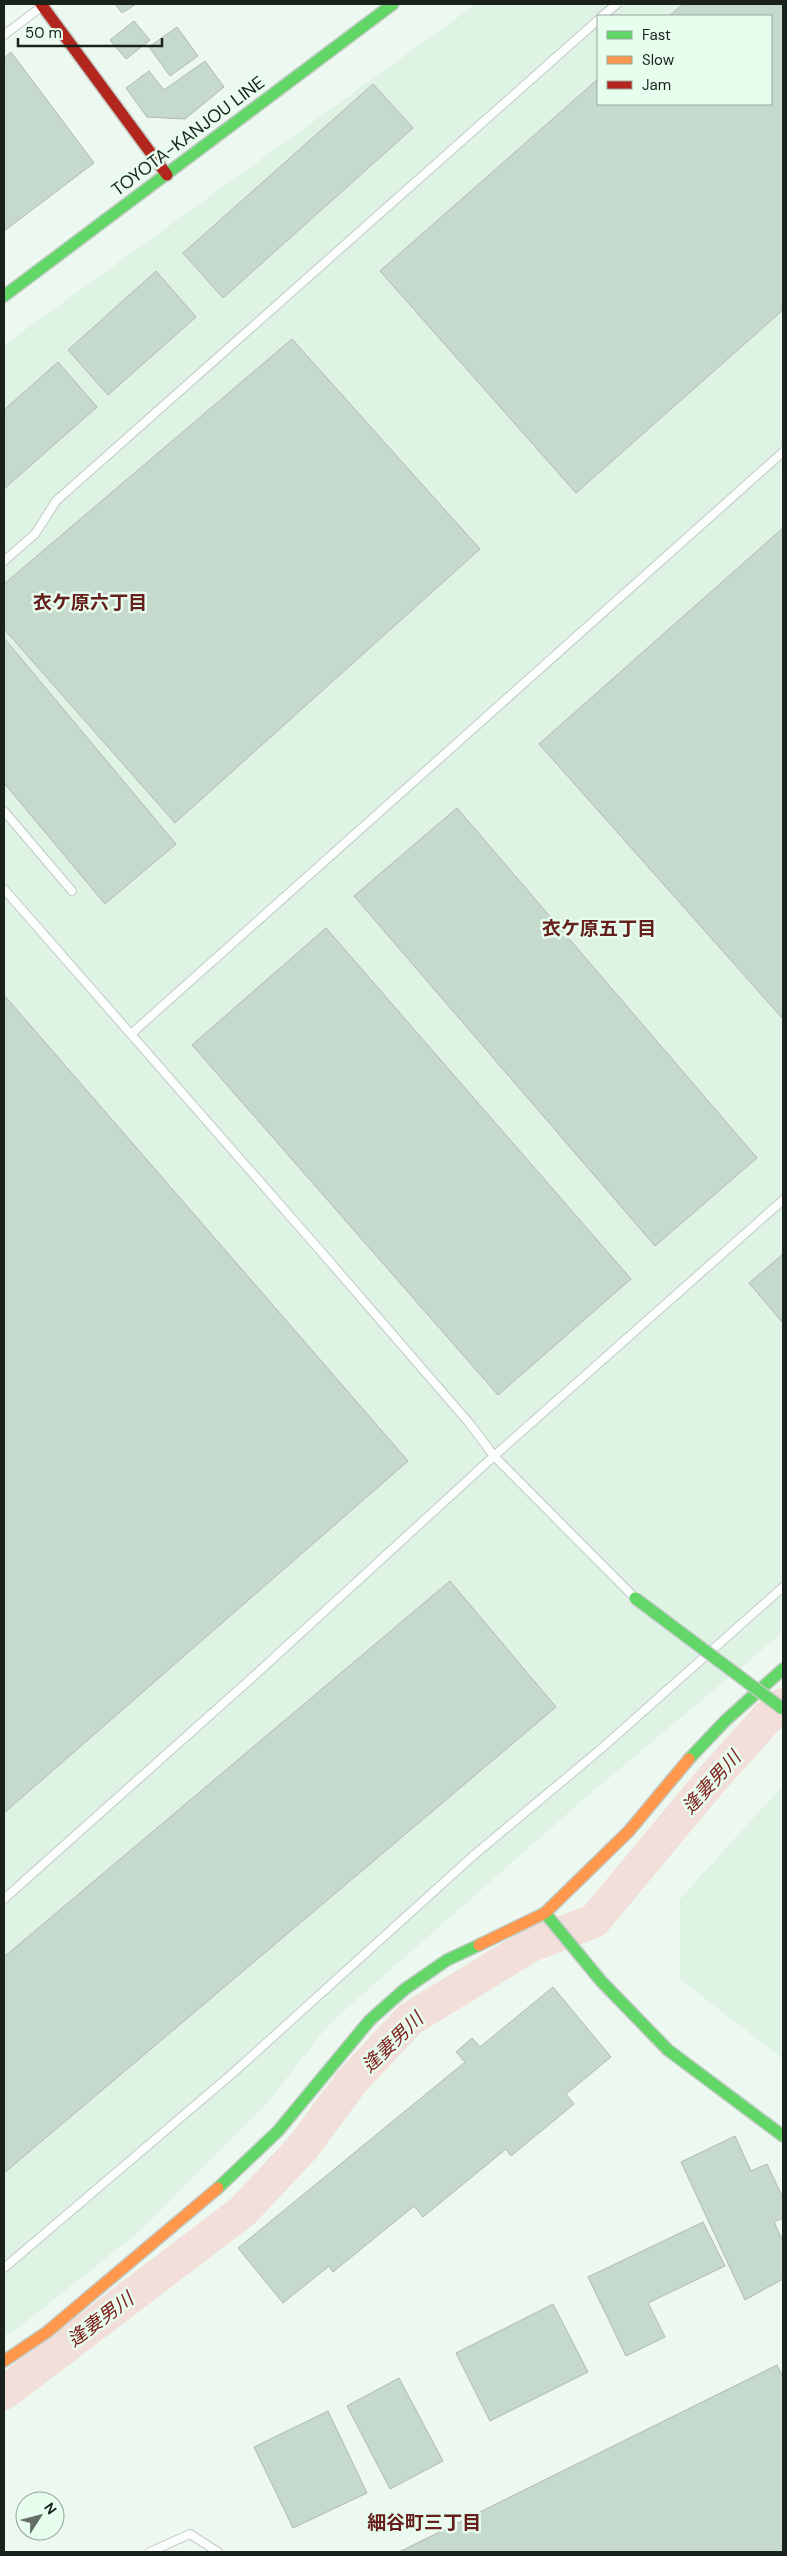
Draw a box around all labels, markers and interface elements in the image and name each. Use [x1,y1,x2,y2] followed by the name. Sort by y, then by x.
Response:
[18,15,161,47] scale bar
[597,15,772,105] legend
[25,23,62,43] text: 50 m
[642,25,671,45] text: Fast
[642,50,675,70] text: Slow
[107,70,269,202] street label: TOYOTA-KANJOU LINE
[642,75,671,95] text: Jam
[33,590,147,615] district label: 衣ケ原六丁目
[542,916,656,941] district label: 衣ケ原五丁目
[677,1744,747,1819] water label: 逢妻男川
[356,2006,430,2078] water label: 逢妻男川
[62,2285,140,2352] water label: 逢妻男川
[15,2491,65,2541] north arrow
[40,2499,61,2518] text: N
[367,2510,481,2535] district label: 細谷町三丁目

